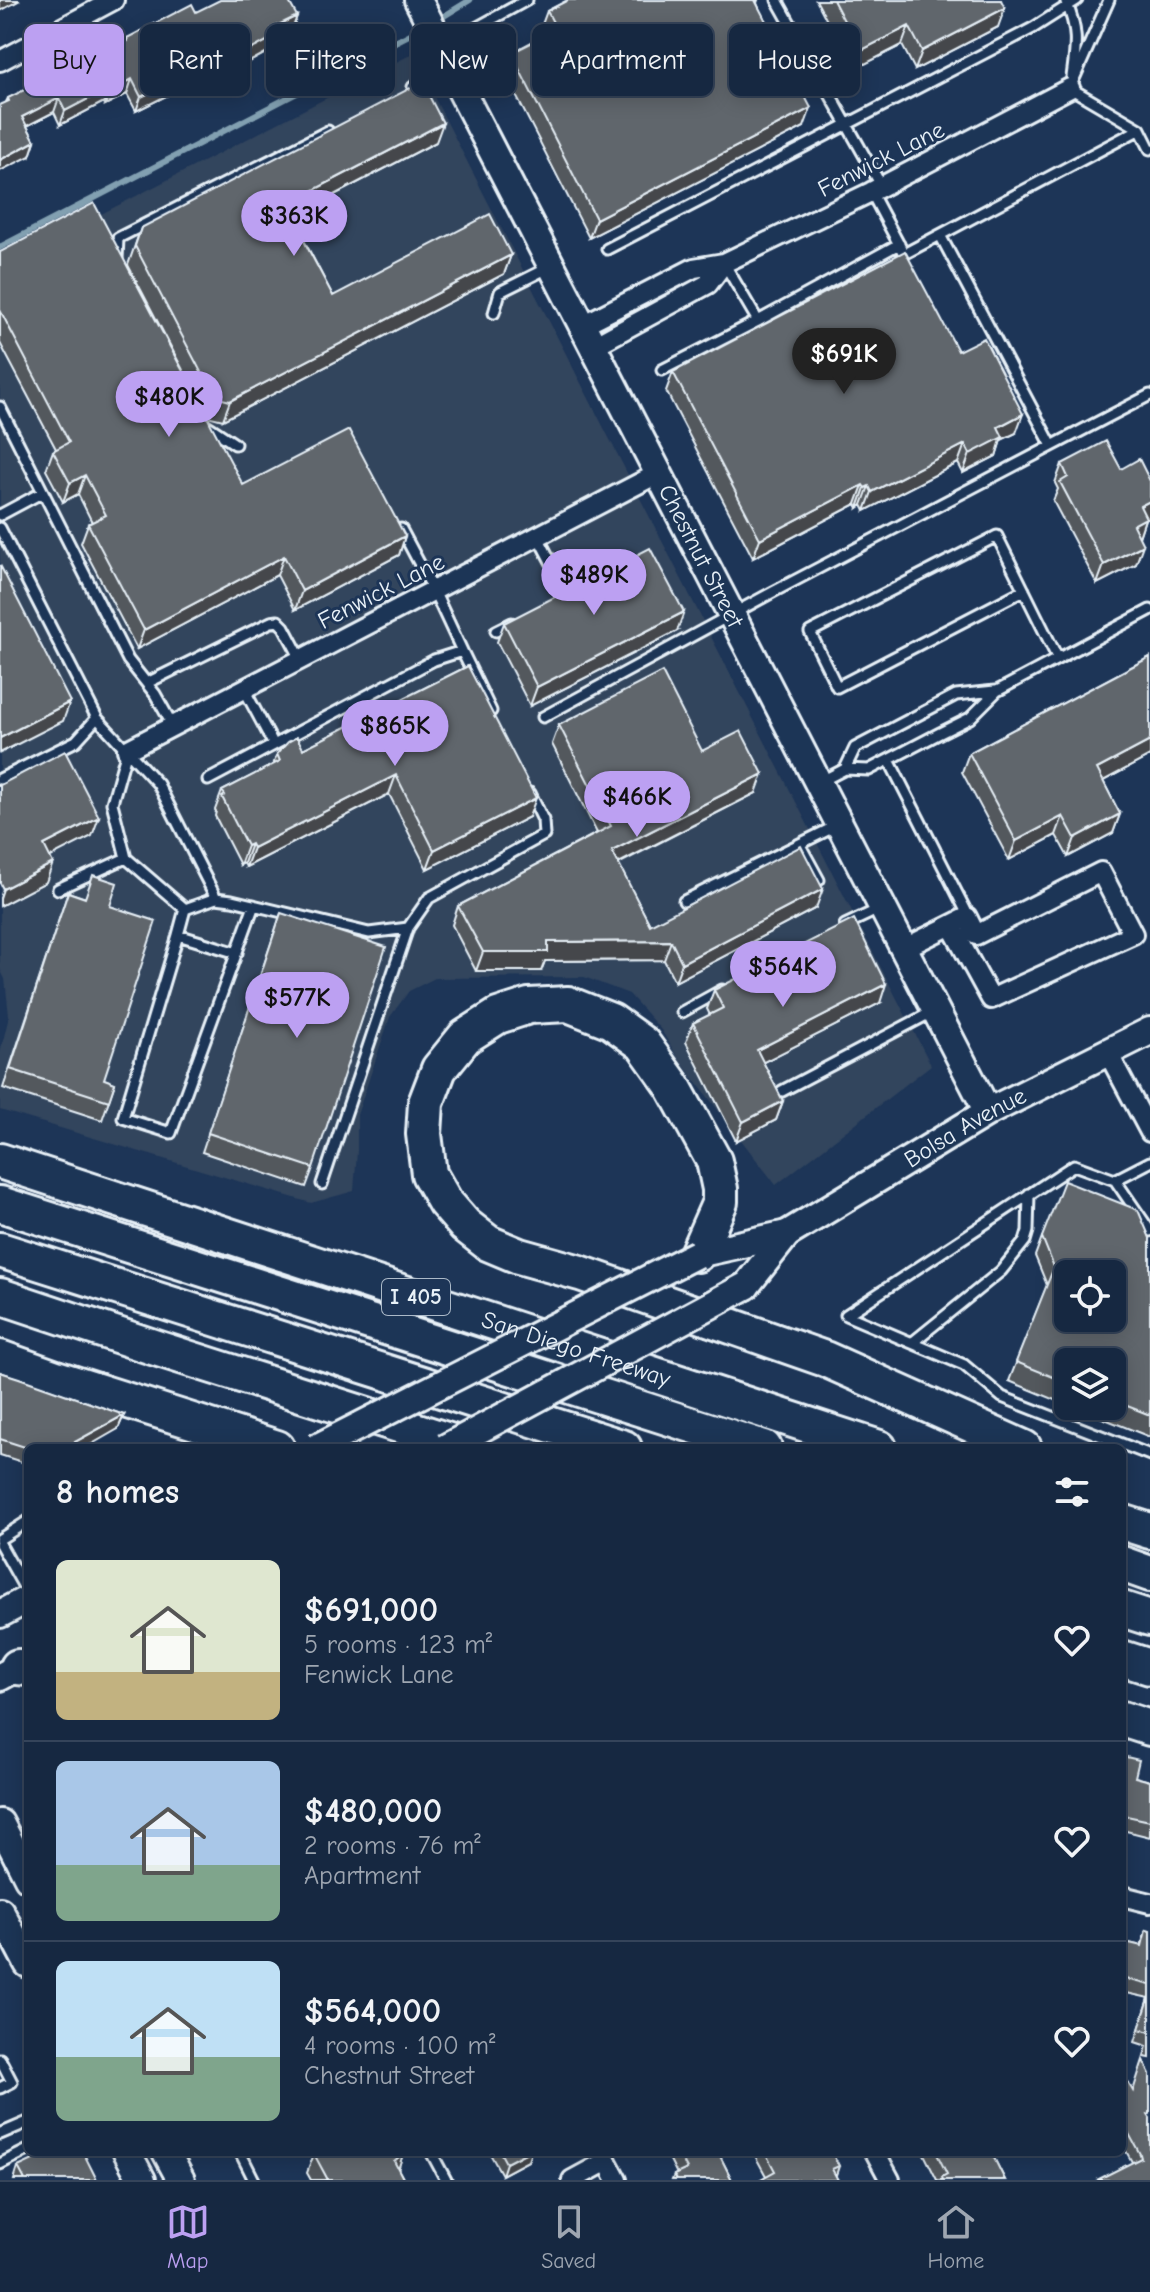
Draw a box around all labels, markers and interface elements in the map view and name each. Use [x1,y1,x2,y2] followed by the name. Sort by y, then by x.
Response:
[24,24,124,96] chip: Buy
[140,24,250,96] chip: Rent
[266,24,395,96] chip: Filters
[411,24,516,96] chip: New
[532,24,713,96] chip: Apartment
[729,24,860,96] chip: House
[813,115,949,203] street label: Fenwick Lane
[238,190,350,258] pin: $363K
[259,201,329,231] text: $363K
[788,328,900,396] pin: $691K
[810,339,878,369] text: $691K
[113,371,225,439] pin: $480K
[134,382,204,412] text: $480K
[653,480,750,633] street label: Chestnut Street
[313,547,449,635] street label: Fenwick Lane
[538,549,650,617] pin: $489K
[559,560,629,590] text: $489K
[339,700,451,768] pin: $865K
[359,711,431,741] text: $865K
[581,771,693,839] pin: $466K
[602,782,672,812] text: $466K
[727,941,839,1009] pin: $564K
[748,952,818,982] text: $564K
[241,972,353,1040] pin: $577K
[263,983,331,1013] text: $577K
[899,1081,1031,1174] street label: Bolsa Avenue
[1054,1260,1126,1420] map controls
[1054,1260,1126,1332] button: locate
[382,1279,450,1315] road number: I 405
[478,1305,674,1393] street label: San Diego Freeway
[1054,1348,1126,1420] button: layers
[1050,1470,1094,1514] icon: filters
[56,1472,179,1512] text: 8 homes
[304,1590,438,1630] text: $691,000
[120,1592,216,1688] icon: home
[1050,1618,1094,1662] icon: heart
[304,1630,492,1660] text: 5 rooms · 123 m²
[304,1660,454,1690] text: Fenwick Lane
[304,1791,442,1831] text: $480,000
[120,1793,216,1889] icon: home
[1050,1819,1094,1863] icon: heart
[304,1831,481,1861] text: 2 rooms · 76 m²
[304,1861,420,1891] text: Apartment
[304,1991,441,2031] text: $564,000
[120,1993,216,2089] icon: home
[1050,2019,1094,2063] icon: heart
[304,2031,496,2061] text: 4 rooms · 100 m²
[304,2061,474,2091] text: Chestnut Street
[166,2200,210,2274] tab: Map
[541,2200,596,2274] tab: Saved
[927,2200,984,2274] tab: Home

